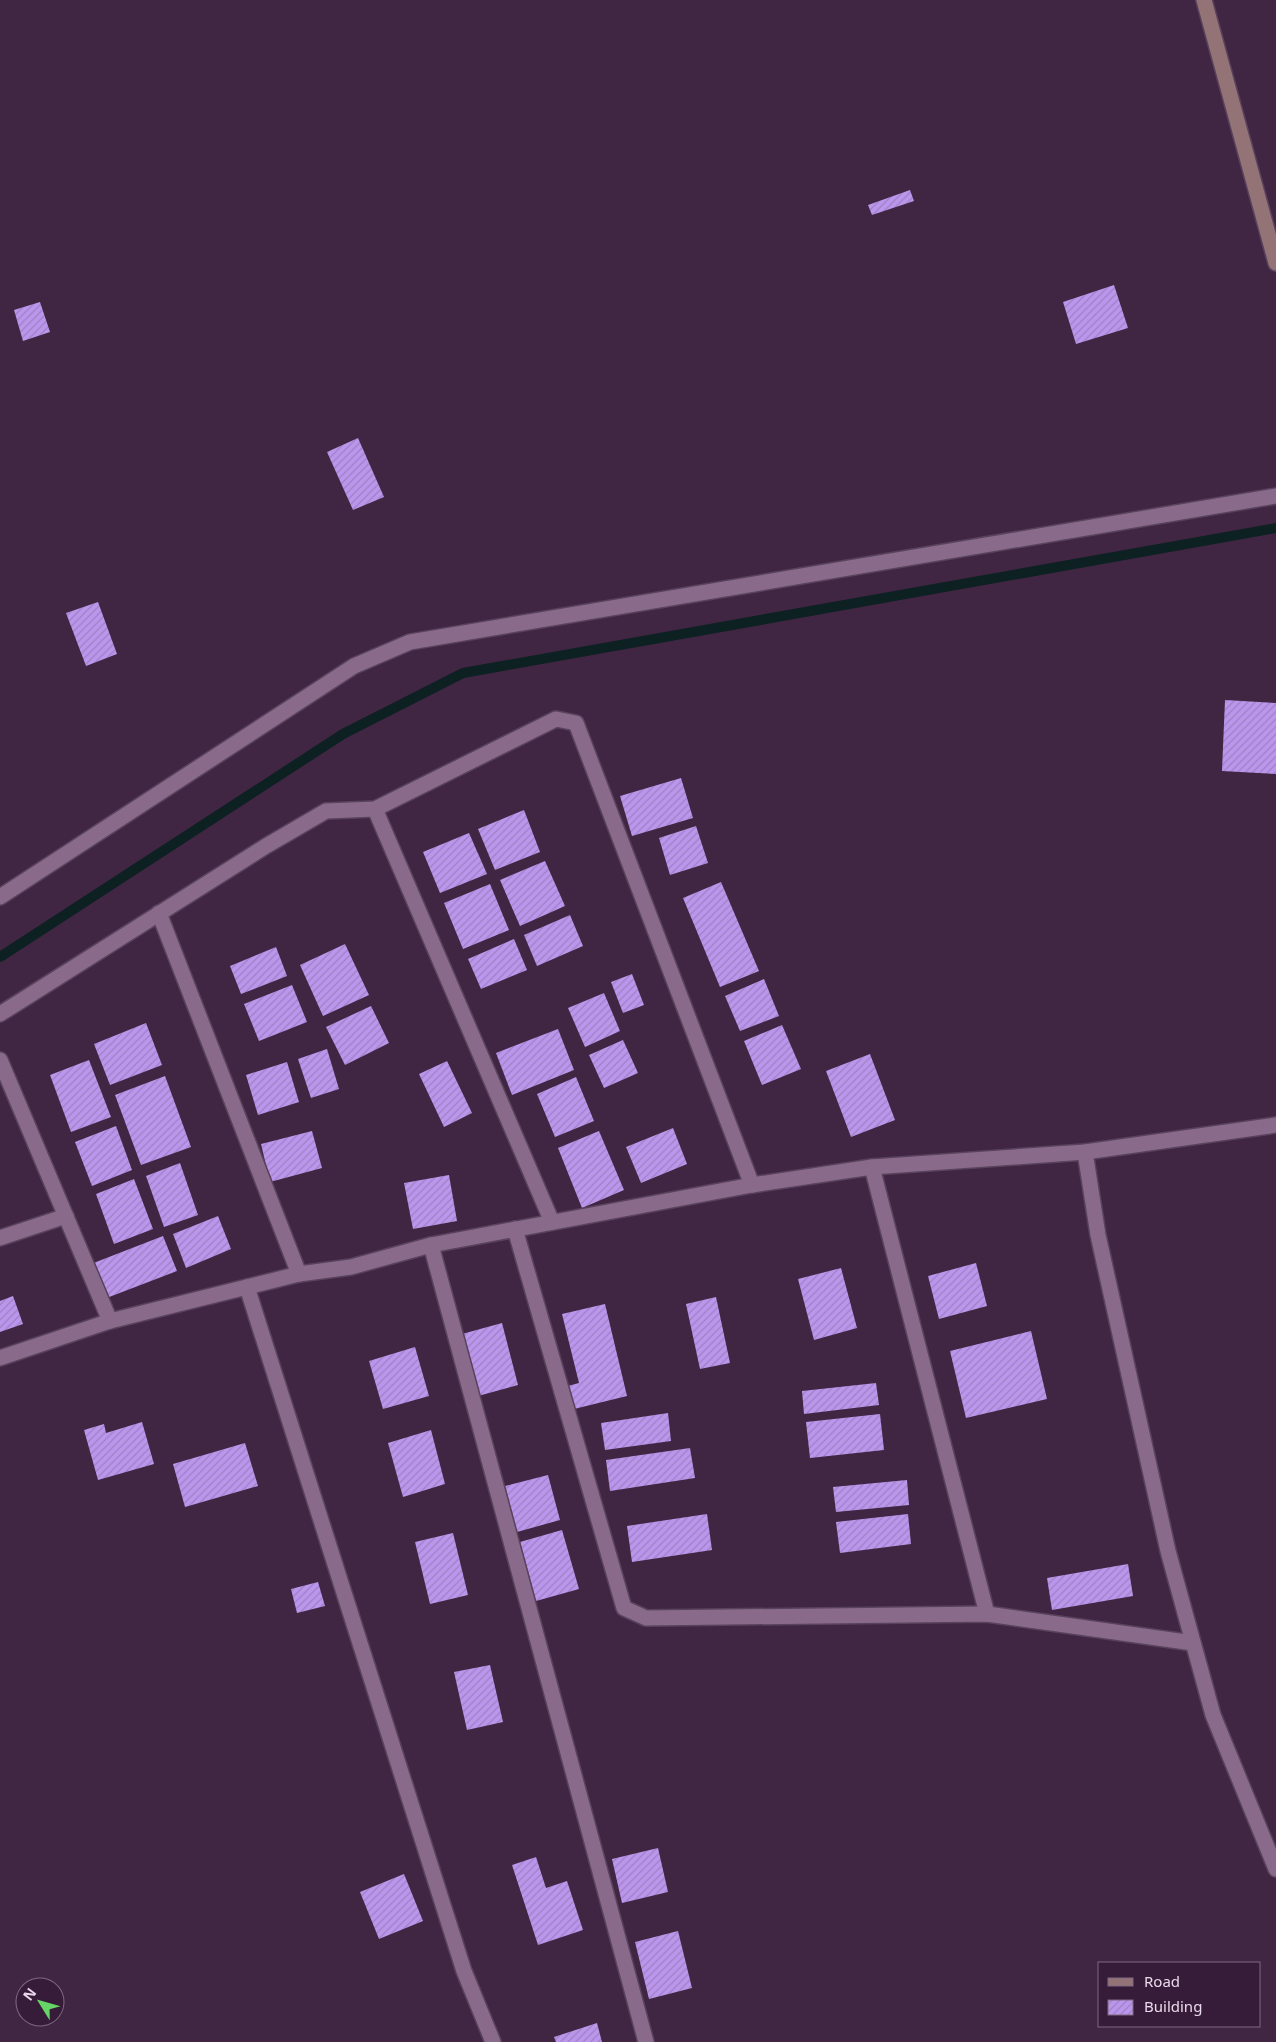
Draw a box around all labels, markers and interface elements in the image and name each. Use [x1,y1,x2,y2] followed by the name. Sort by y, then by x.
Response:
[1098,1962,1261,2027] legend
[1144,1971,1180,1991] text: Road
[15,1977,65,2027] north arrow
[18,1984,40,2004] text: N
[1144,1996,1202,2016] text: Building

